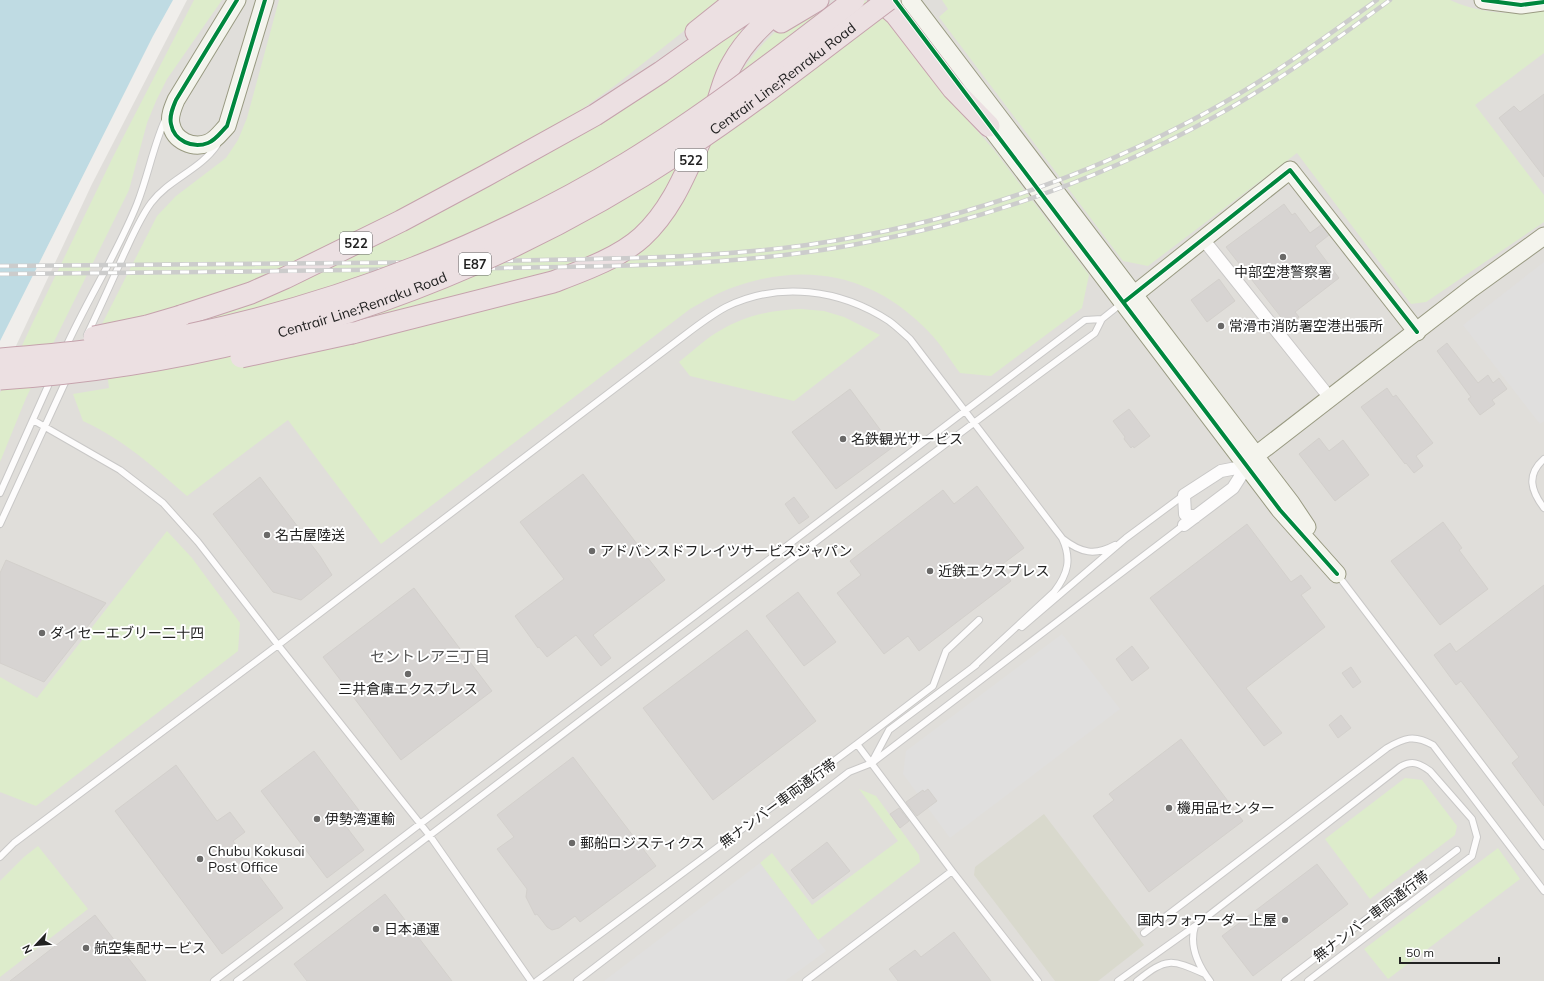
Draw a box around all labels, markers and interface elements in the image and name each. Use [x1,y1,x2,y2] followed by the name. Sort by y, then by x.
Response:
[706,19,859,139] street label: Centrair Line;Renraku Road
[675,149,707,171] road number: 522
[340,232,372,254] road number: 522
[1278,252,1288,262] marker: 中部空港警察署
[459,253,491,275] road number: E87
[1234,263,1332,281] place label: 中部空港警察署
[276,268,449,342] street label: Centrair Line;Renraku Road
[1229,317,1383,335] place label: 常滑市消防署空港出張所
[1216,321,1226,331] marker: 常滑市消防署空港出張所
[851,430,963,448] place label: 名鉄観光サービス
[838,434,848,444] marker: 名鉄観光サービス
[275,526,345,544] place label: 名古屋陸送
[262,530,272,540] marker: 名古屋陸送
[600,542,852,560] place label: アドバンスドフレイツサービスジャパン
[587,546,597,556] marker: アドバンスドフレイツサービスジャパン
[938,562,1050,580] place label: 近鉄エクスプレス
[925,566,935,576] marker: 近鉄エクスプレス
[50,624,204,642] place label: ダイセーエブリー二十四
[37,628,47,638] marker: ダイセーエブリー二十四
[370,647,490,666] district label: セントレア三丁目
[403,669,413,679] marker: 三井倉庫エクスプレス
[338,680,478,698] place label: 三井倉庫エクスプレス
[716,755,840,851] street label: 無ナンバー車両通行帯
[1177,799,1275,817] place label: 機用品センター
[1164,803,1174,813] marker: 機用品センター
[325,810,395,828] place label: 伊勢湾運輸
[312,814,322,824] marker: 伊勢湾運輸
[580,834,705,852] place label: 郵船ロジスティクス
[567,838,577,848] marker: 郵船ロジスティクス
[208,842,305,876] place label: Chubu Kokusai Post Office
[195,854,205,864] marker: Chubu Kokusai Post Office
[1310,867,1432,965] street label: 無ナンバー車両通行帯
[1137,911,1277,929] place label: 国内フォワーダー上屋
[1280,915,1290,925] marker: 国内フォワーダー上屋
[384,920,440,938] place label: 日本通運
[371,924,381,934] marker: 日本通運
[16,925,56,965] north arrow
[94,939,206,957] place label: 航空集配サービス
[1400,939,1499,965] scale bar
[19,943,35,956] text: N
[81,943,91,953] marker: 航空集配サービス
[1406,945,1434,960] text: 50 m

